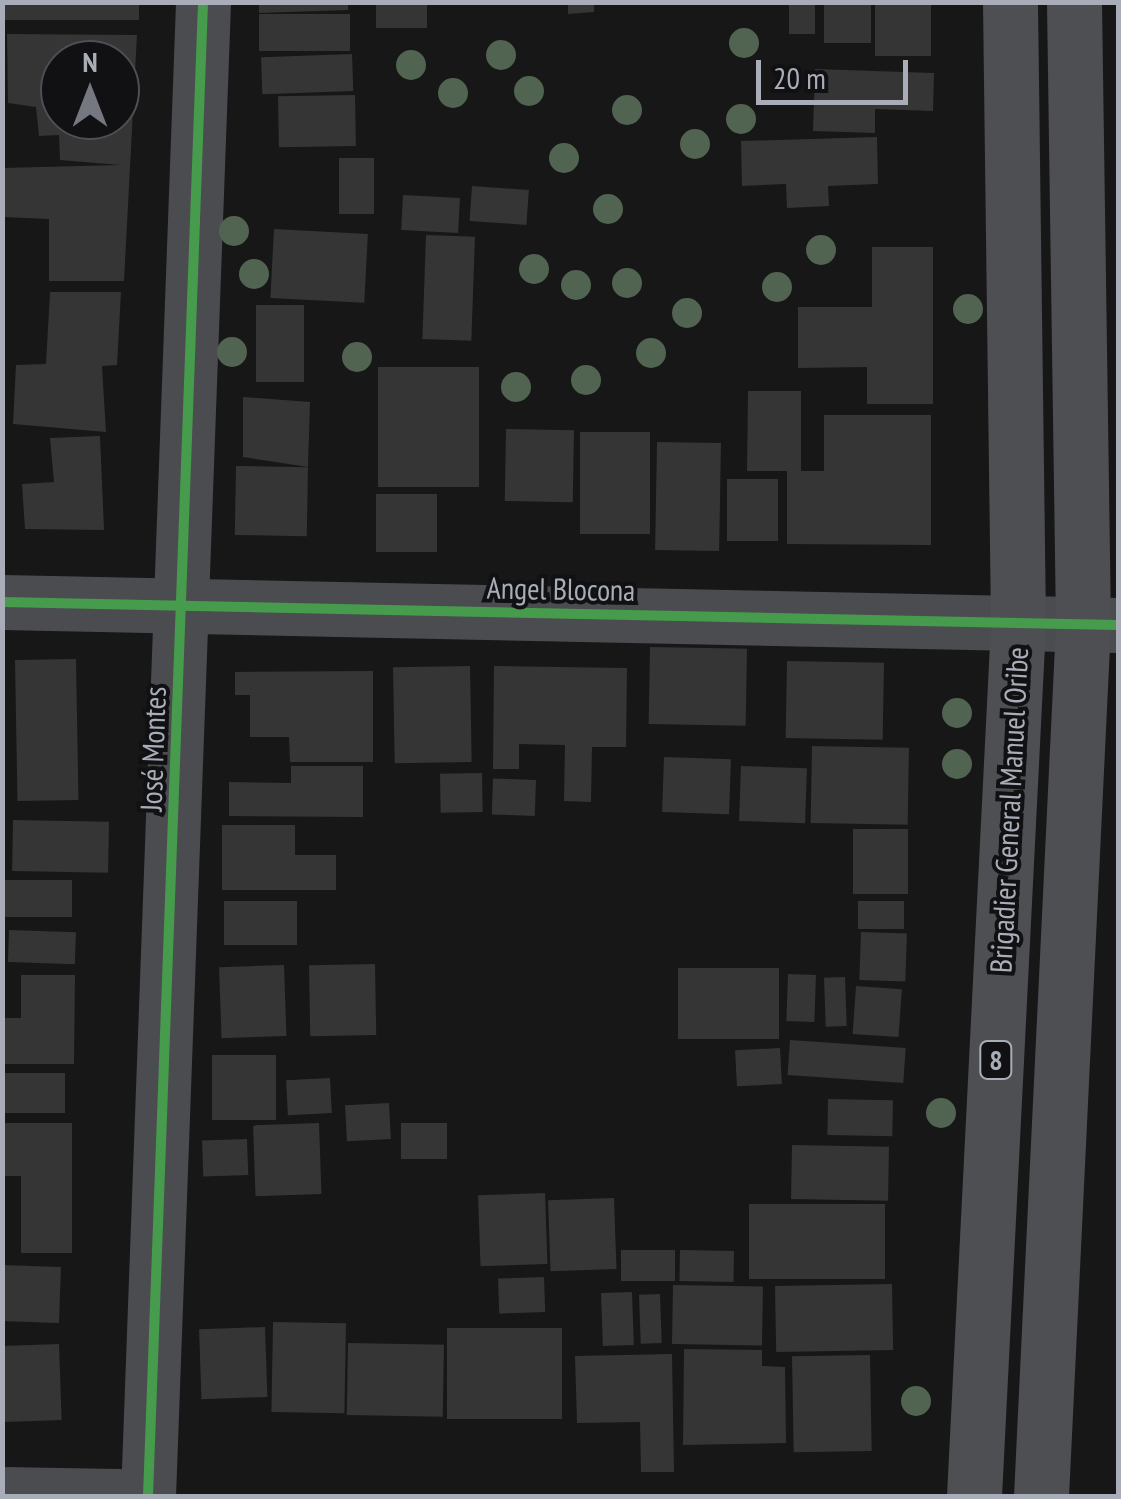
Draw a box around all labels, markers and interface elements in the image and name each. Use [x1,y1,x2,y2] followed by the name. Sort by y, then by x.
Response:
[40,40,140,140] north arrow
[761,40,914,102] scale bar
[82,43,98,80] text: N
[773,58,826,97] text: 20 m
[486,570,636,608] street label: Angel Blocona
[982,646,1036,974] street label: Brigadier General Manuel Oribe
[133,686,173,812] street label: José Montes
[978,1037,1014,1083] road number: 8

